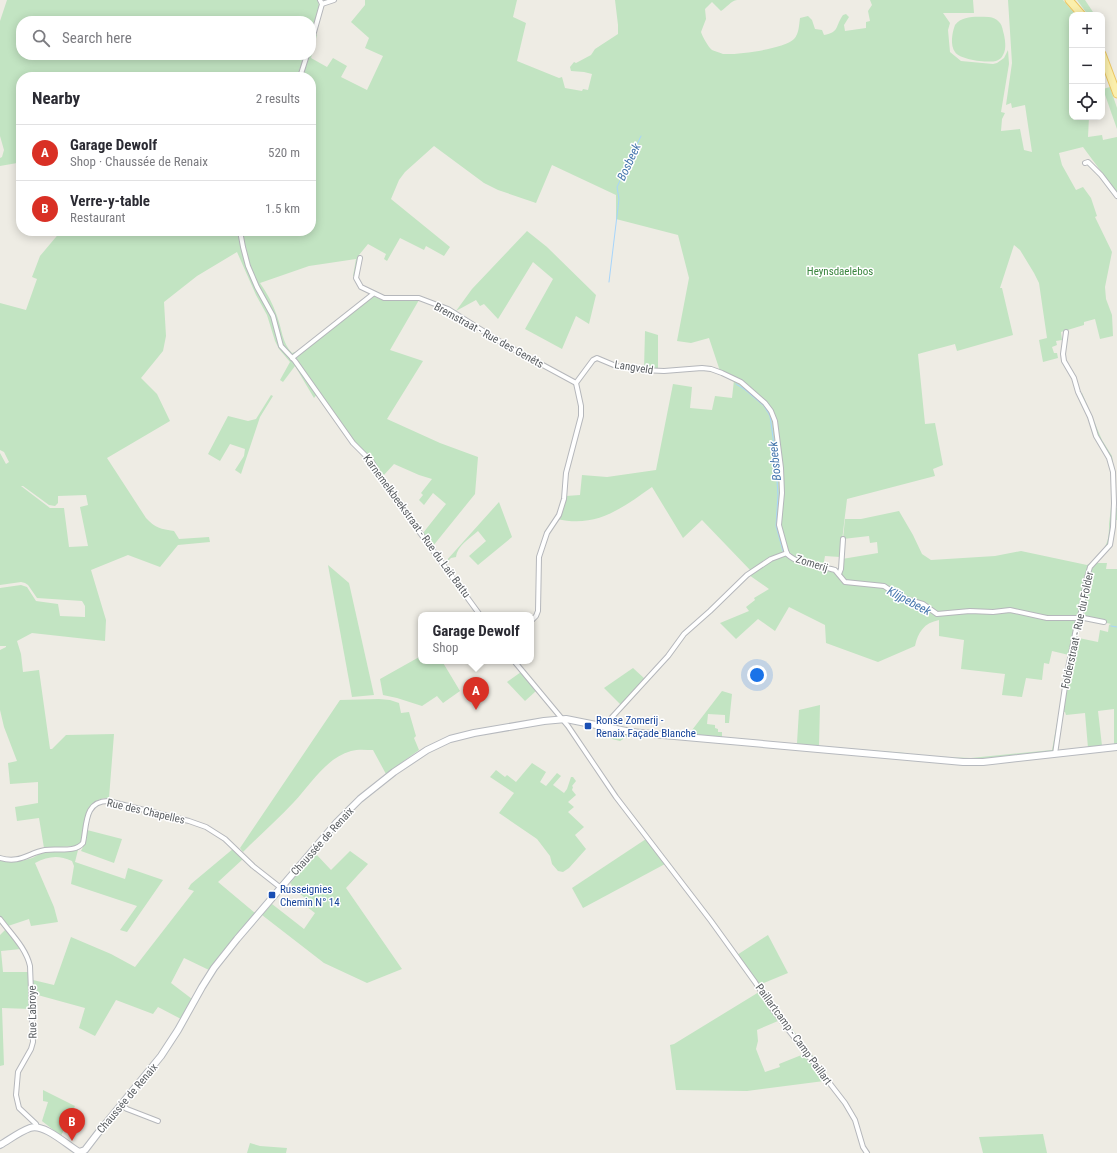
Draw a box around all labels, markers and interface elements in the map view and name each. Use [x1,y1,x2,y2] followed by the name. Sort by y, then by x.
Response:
[1069,12,1105,120] map controls
[1069,12,1105,48] button: +
[16,16,316,60] search box
[30,27,52,49] icon: search
[62,29,132,47] text: Search here
[1069,48,1105,84] button: −
[1069,84,1105,120] button: locate
[32,88,80,108] text: Nearby
[256,91,300,106] text: 2 results
[70,136,157,154] text: Garage Dewolf
[614,141,644,183] water label: Bosbeek
[41,145,49,160] text: A
[268,145,300,160] text: 520 m
[70,154,208,169] text: Shop · Chaussée de Renaix
[70,192,150,210] text: Verre-y-table
[41,201,49,216] text: B
[265,201,300,216] text: 1.5 km
[70,210,125,225] text: Restaurant
[807,265,873,278] park label: Heynsdaelebos
[432,300,546,371] street label: Bremstraat - Rue des Genêts
[614,358,654,377] street label: Langveld
[766,440,784,481] water label: Bosbeek
[360,452,473,600] street label: Karnemelkbeekstraat - Rue du Lait Battu
[794,552,830,575] street label: Zomerij
[1059,570,1096,690] street label: Folderstraat - Rue du Folder
[885,584,934,619] water label: Klijpebeek
[418,612,534,664] popup
[432,622,520,640] text: Garage Dewolf
[432,640,458,655] text: Shop
[747,665,767,685] your location
[463,677,489,710] pin: A
[596,714,696,740] place label: Ronse Zomerij - Renaix Façade Blanche
[583,721,593,731] marker: Ronse Zomerij - Renaix Façade Blanche
[106,796,186,827] street label: Rue des Chapelles
[288,805,356,878] street label: Chaussée de Renaix
[280,883,340,909] place label: Russeignies Chemin N° 14
[267,890,277,900] marker: Russeignies Chemin N° 14
[753,981,835,1087] street label: Paillartcamp - Camp Paillart
[26,985,39,1039] street label: Rue Labroye
[94,1061,160,1136] street label: Chaussée de Renaix
[59,1108,85,1141] pin: B

